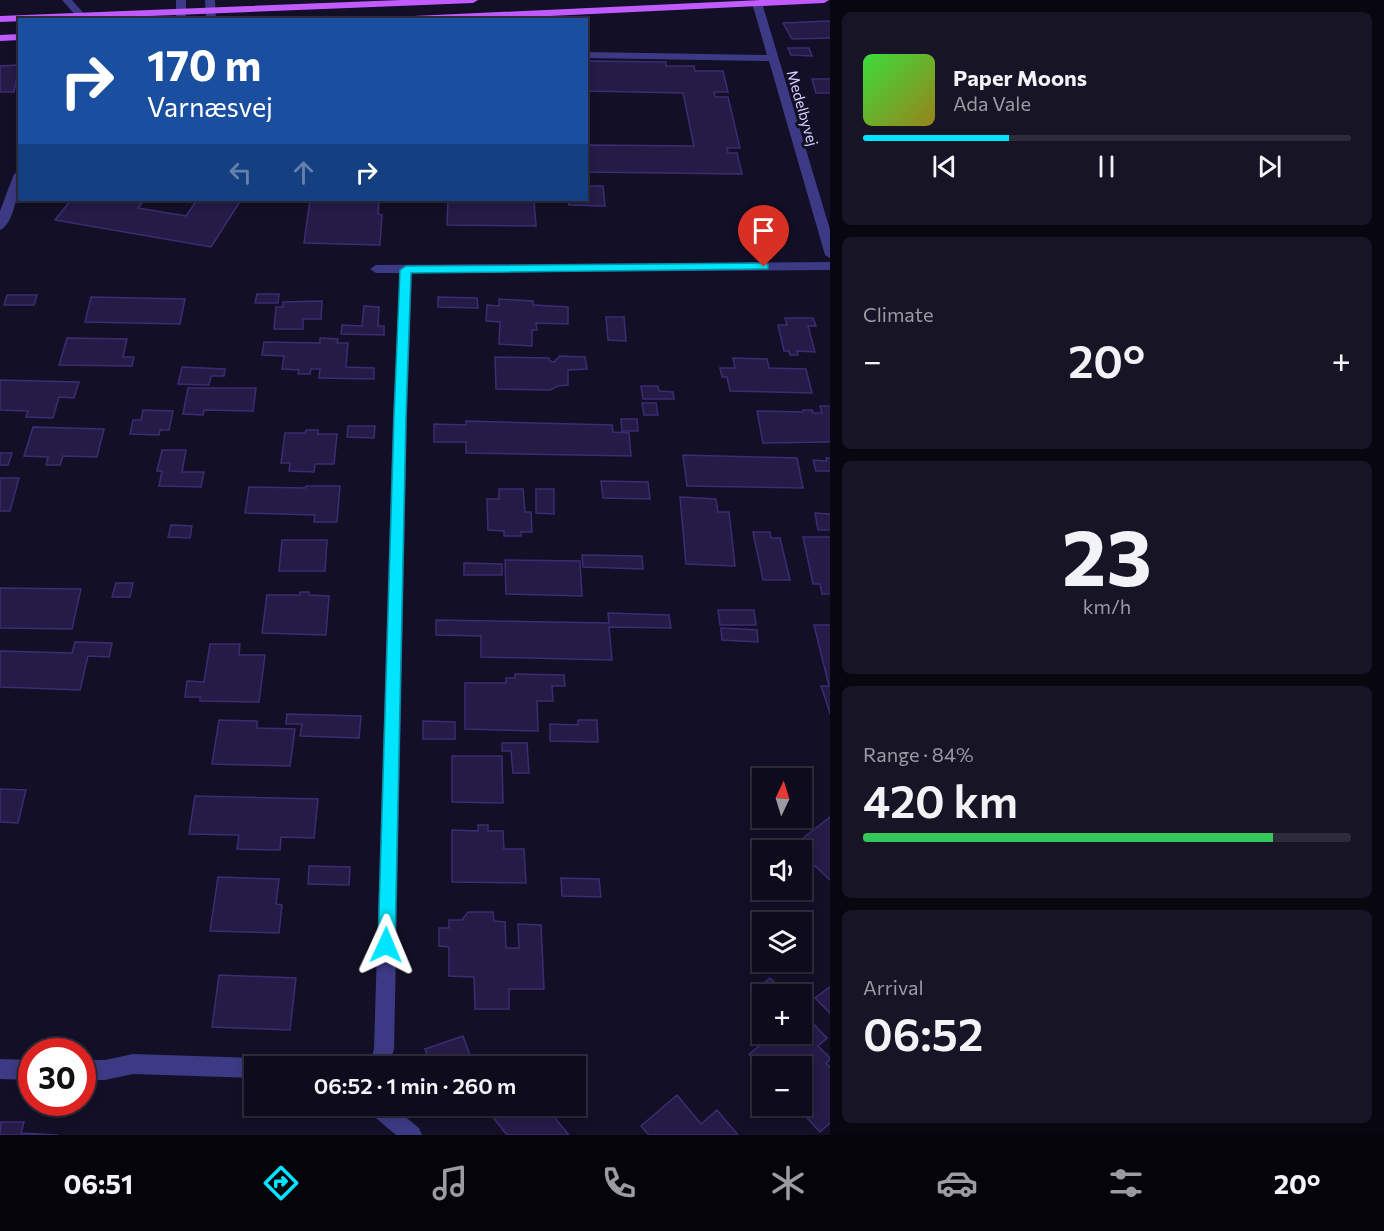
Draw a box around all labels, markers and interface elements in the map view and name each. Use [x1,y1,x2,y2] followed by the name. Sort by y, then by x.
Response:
[147,38,261,90] text: 170 m
[48,42,126,120] icon: right
[953,64,1087,91] text: Paper Moons
[784,68,822,148] street label: Medelbyvej
[147,90,273,123] text: Varnæsvej
[953,91,1031,115] text: Ada Vale
[928,150,961,183] icon: previous
[1090,150,1123,183] icon: pause
[1253,150,1286,183] icon: next
[224,156,257,189] icon: left
[287,156,320,189] icon: ahead
[350,156,383,189] icon: right
[738,205,789,267] pin
[747,214,780,247] icon: arrive
[863,302,933,326] text: Climate
[1068,332,1145,387] text: 20°
[863,339,882,380] text: −
[1332,339,1351,380] text: +
[1062,507,1152,602] text: 23
[1083,594,1131,618] text: km/h
[863,742,974,766] text: Range · 84%
[752,768,812,828] north arrow
[752,768,812,1116] map controls
[863,772,1018,827] text: 420 km
[752,840,812,900] button: sound
[752,912,812,972] button: layers
[354,913,418,977] position arrow
[863,975,924,999] text: Arrival
[752,984,812,1044] button: +
[863,1005,983,1060] text: 06:52
[18,1038,96,1116] speed limit sign: 30
[752,1056,812,1116] button: −
[314,1072,516,1099] text: 06:52 · 1 min · 260 m
[260,1162,302,1204] icon: directions
[429,1162,471,1204] icon: music
[598,1162,640,1204] icon: phone
[767,1162,809,1204] icon: climate
[936,1162,978,1204] icon: car
[1105,1162,1147,1204] icon: filters
[63,1167,133,1200] text: 06:51
[1274,1167,1320,1200] text: 20°

